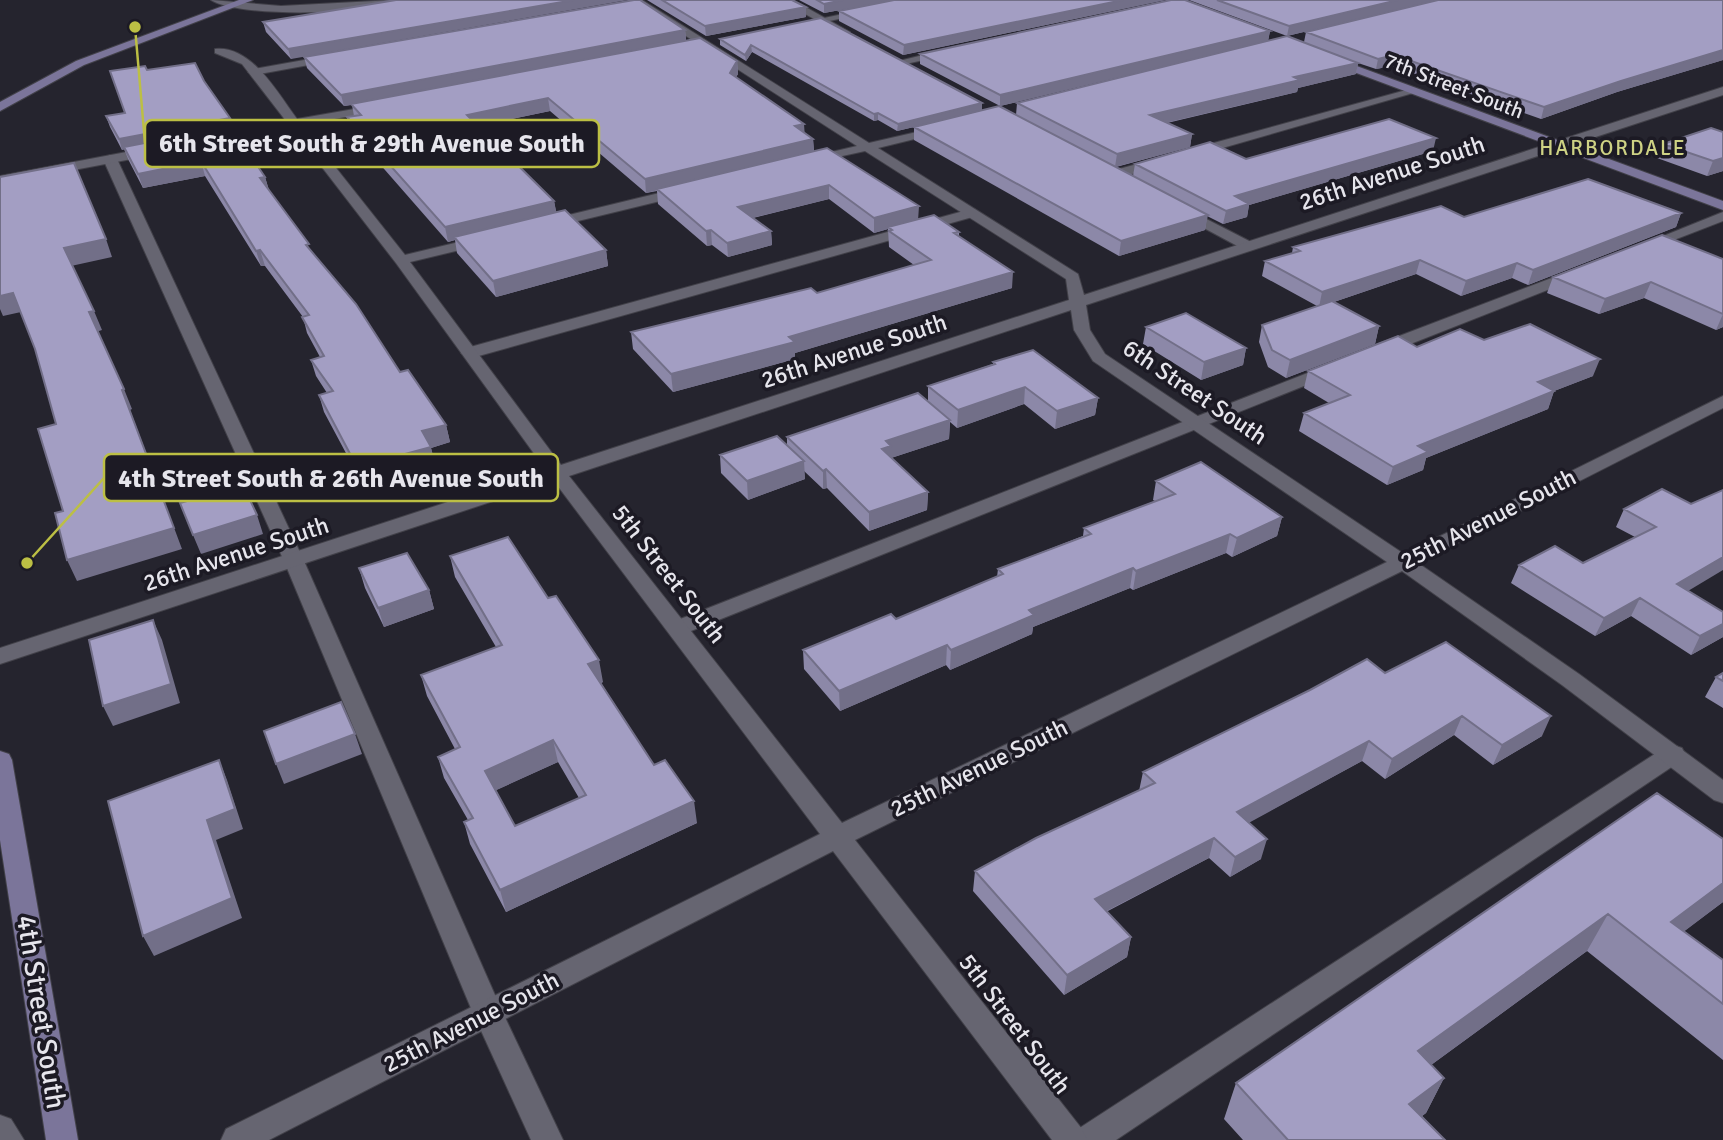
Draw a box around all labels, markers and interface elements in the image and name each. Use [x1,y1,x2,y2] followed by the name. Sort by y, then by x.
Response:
[1381,48,1527,124] street label: 7th Street South
[145,120,599,167] callout: 6th Street South & 29th Avenue South
[159,128,585,160] text: 6th Street South & 29th Avenue South
[1295,129,1489,217] street label: 26th Avenue South
[1539,135,1687,161] district label: HARBORDALE
[757,307,951,395] street label: 26th Avenue South
[1117,333,1273,451] street label: 6th Street South
[104,454,558,501] callout: 4th Street South & 26th Avenue South
[1395,462,1581,576] street label: 25th Avenue South
[118,463,544,495] text: 4th Street South & 26th Avenue South
[605,499,733,649] street label: 5th Street South
[139,510,333,598] street label: 26th Avenue South
[885,712,1073,824] street label: 25th Avenue South
[9,913,73,1111] street label: 4th Street South
[952,948,1078,1100] street label: 5th Street South
[378,965,564,1079] street label: 25th Avenue South

